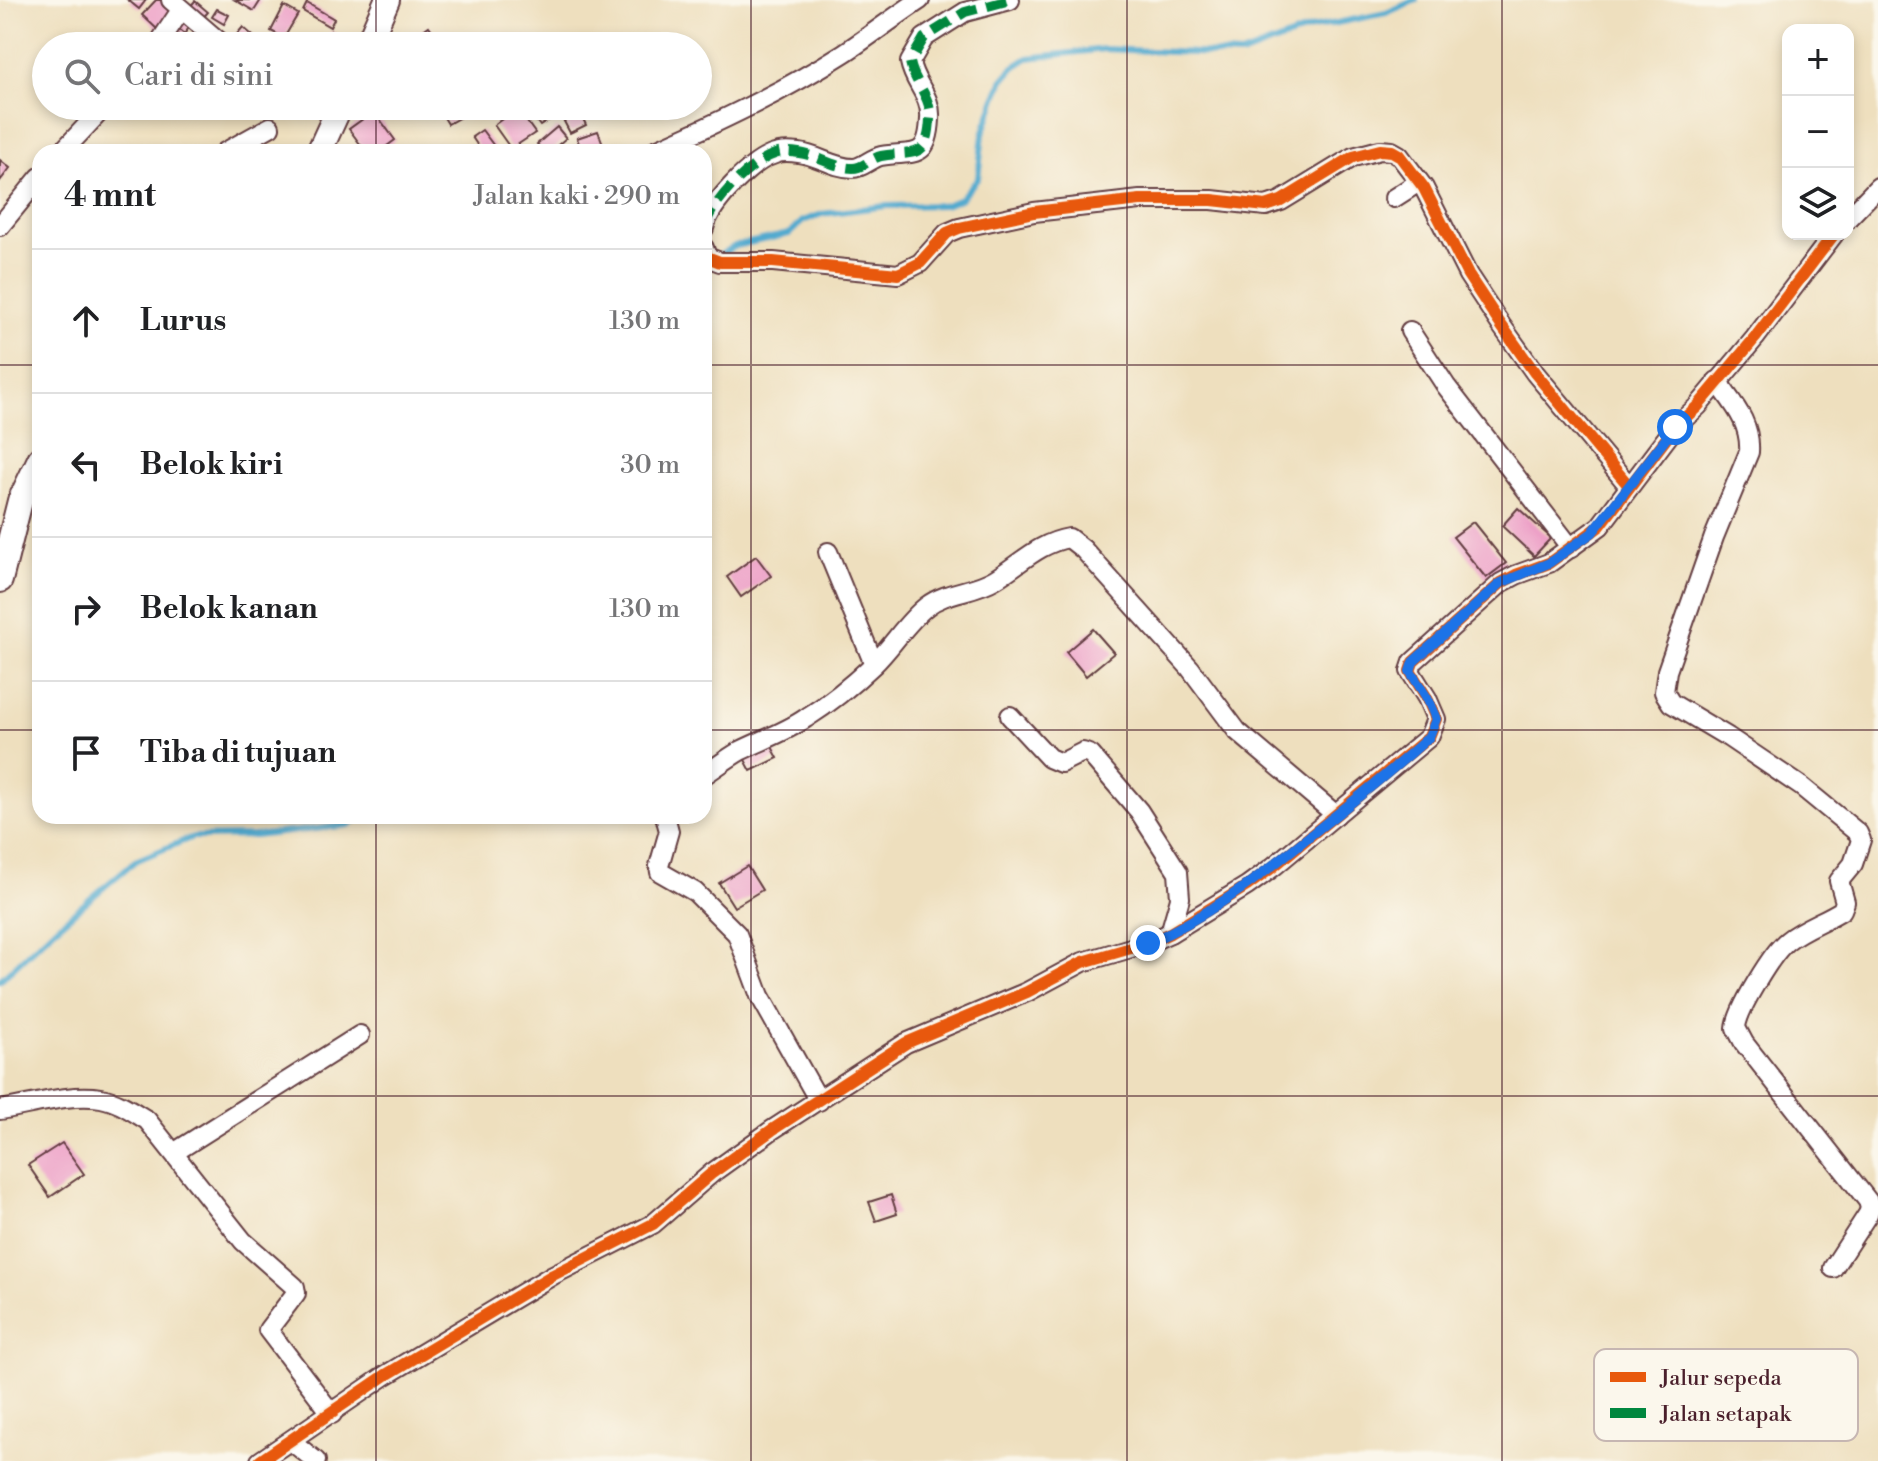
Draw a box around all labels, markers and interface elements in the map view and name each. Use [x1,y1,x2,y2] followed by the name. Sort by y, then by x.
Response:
[1782,24,1854,240] map controls
[1782,24,1854,96] button: +
[32,32,712,120] search box
[60,54,104,98] icon: search
[124,57,273,95] text: Cari di sini
[1782,96,1854,168] button: −
[1782,168,1854,240] button: layers
[64,175,156,217] text: 4 mnt
[473,180,680,212] text: Jalan kaki · 290 m
[64,299,108,343] icon: ahead
[140,302,226,340] text: Lurus
[609,305,680,337] text: 130 m
[1657,409,1693,445] route start
[64,443,108,487] icon: left
[140,446,283,484] text: Belok kiri
[620,449,680,481] text: 30 m
[64,587,108,631] icon: right
[140,590,318,628] text: Belok kanan
[609,593,680,625] text: 130 m
[64,731,108,775] icon: arrive
[140,734,336,772] text: Tiba di tujuan
[1130,925,1166,961] route end
[1594,1349,1858,1441] legend
[1659,1365,1783,1392] text: Jalur sepeda
[1659,1401,1793,1428] text: Jalan setapak

